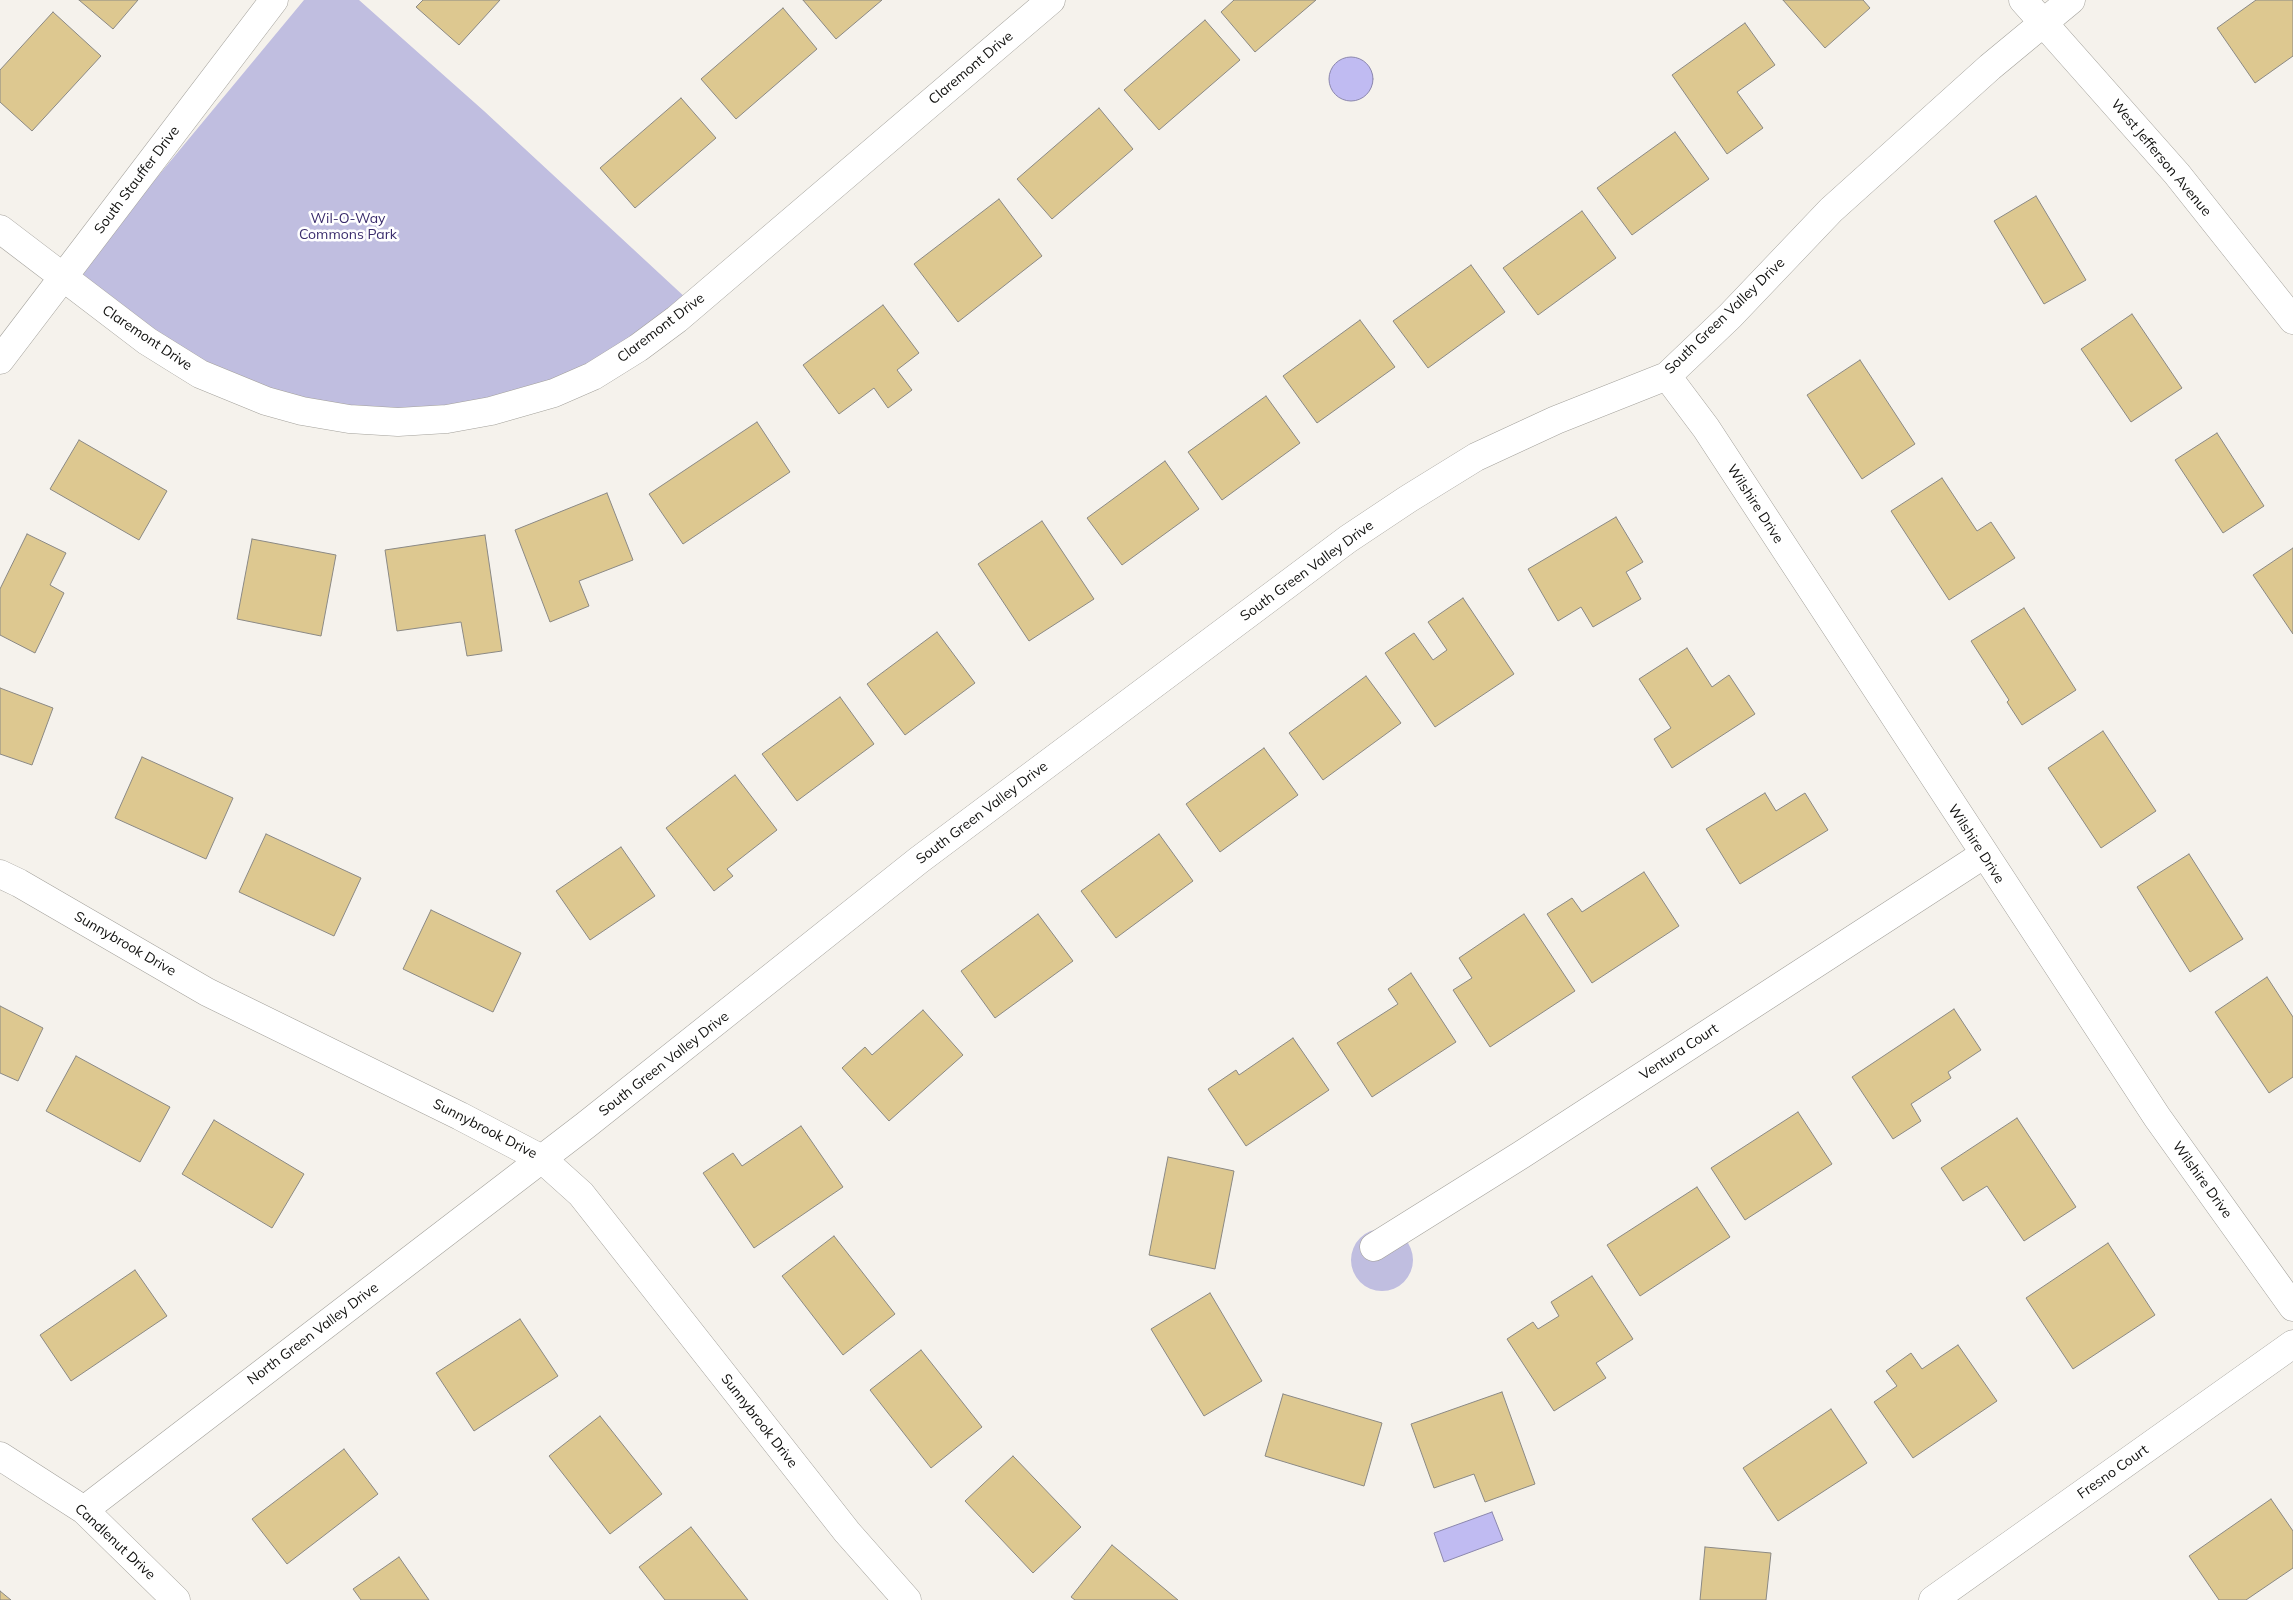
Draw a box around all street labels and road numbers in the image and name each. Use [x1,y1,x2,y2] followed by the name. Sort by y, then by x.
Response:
[925,28,1017,108] street label: Claremont Drive
[2107,96,2215,220] street label: West Jefferson Avenue
[91,123,183,237] street label: South Stauffer Drive
[1661,254,1789,378] street label: South Green Valley Drive
[614,290,708,366] street label: Claremont Drive
[99,302,195,374] street label: Claremont Drive
[1723,461,1787,547] street label: Wilshire Drive
[1237,517,1377,625] street label: South Green Valley Drive
[913,758,1051,868] street label: South Green Valley Drive
[1944,801,2008,887] street label: Wilshire Drive
[71,908,179,980] street label: Sunnybrook Drive
[596,1008,732,1120] street label: South Green Valley Drive
[1637,1020,1721,1084] street label: Ventura Court
[430,1095,540,1163] street label: Sunnybrook Drive
[2169,1138,2235,1222] street label: Wilshire Drive
[244,1279,382,1389] street label: North Green Valley Drive
[717,1371,801,1471] street label: Sunnybrook Drive
[2074,1441,2152,1503] street label: Fresno Court
[71,1500,159,1584] street label: Candlenut Drive

